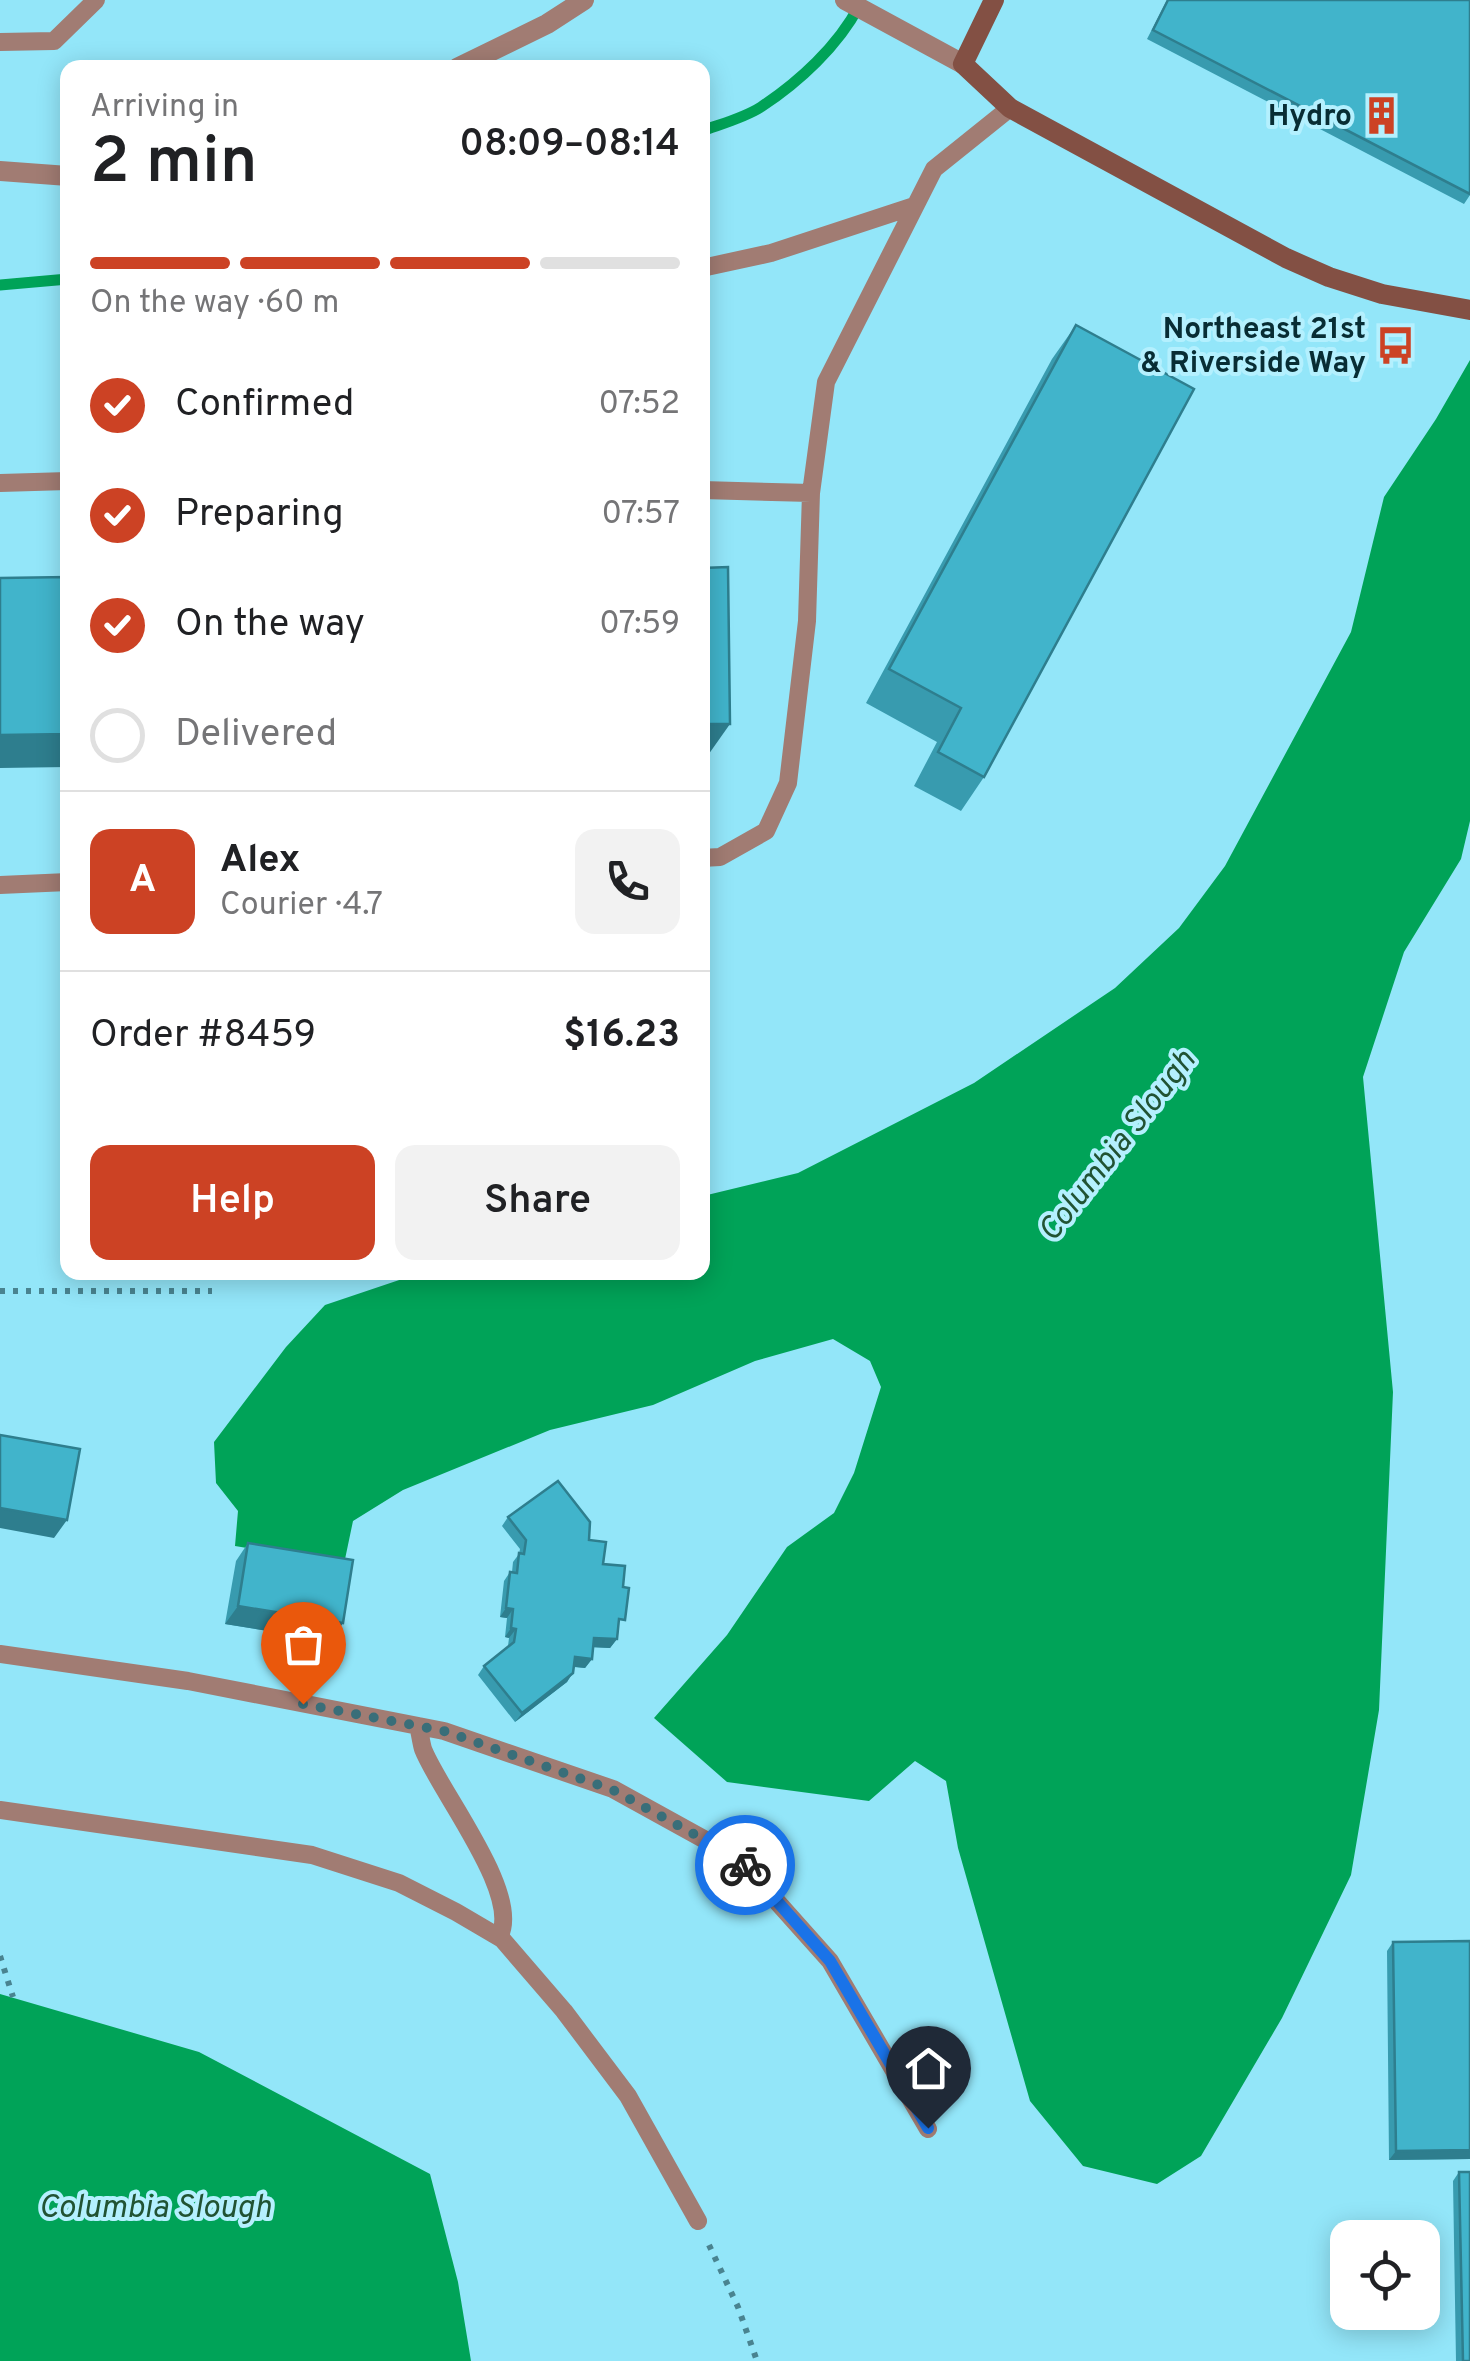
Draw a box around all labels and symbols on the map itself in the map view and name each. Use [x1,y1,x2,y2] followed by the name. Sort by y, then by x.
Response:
[1361,94,1403,136] building icon: Hydro
[1268,99,1352,136] place label: Hydro
[1140,312,1366,383] place label: Northeast 21st & Riverside Way
[1375,324,1417,366] bus stop icon: Northeast 21st & Riverside Way
[1031,1042,1206,1251] water label: Columbia Slough
[261,1602,346,1705] pin
[695,1815,795,1915] courier
[886,2026,971,2129] pin
[39,2189,272,2229] water label: Columbia Slough

